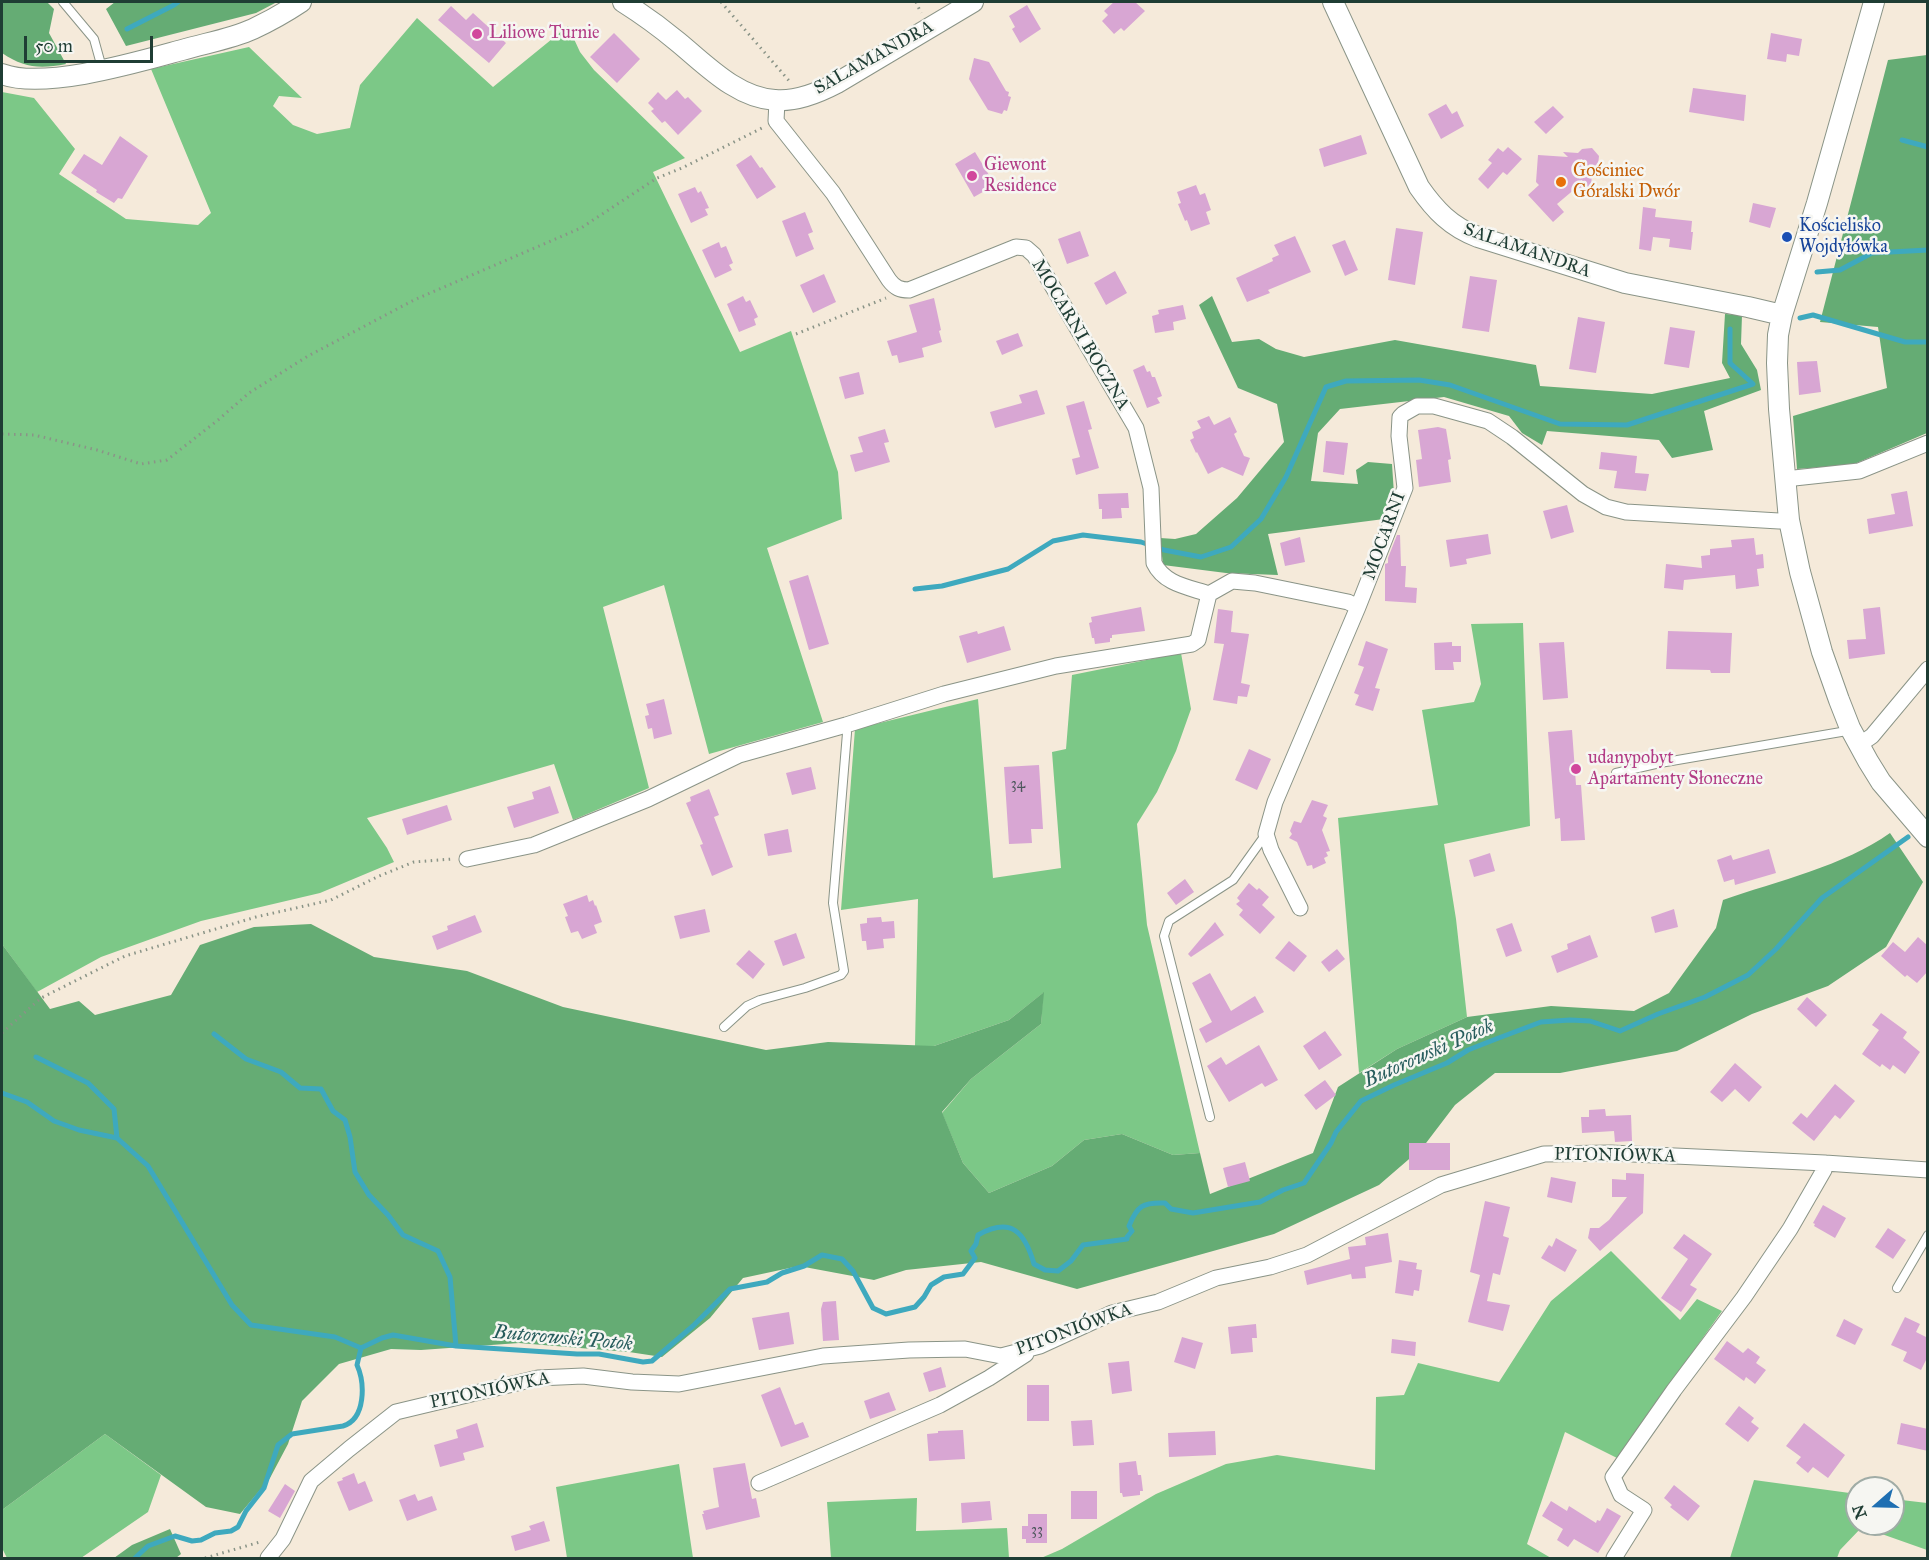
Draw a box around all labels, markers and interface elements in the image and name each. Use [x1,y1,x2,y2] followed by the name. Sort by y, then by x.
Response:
[811,16,937,100] street label: SALAMANDRA
[489,23,600,45] place label: Liliowe Turnie
[27,24,156,62] scale bar
[470,27,484,41] marker: Liliowe Turnie
[35,35,73,57] text: 50 m
[984,155,1057,198] place label: Giewont Residence
[1573,161,1680,204] place label: Gościniec Góralski Dwór
[965,169,979,183] marker: Giewont Residence
[1554,175,1568,189] marker: Gościniec Góralski Dwór
[1799,216,1888,258] place label: Kościelisko Wojdyłówka
[1461,219,1593,283] street label: SALAMANDRA
[1780,230,1794,244] marker: Kościelisko Wojdyłówka
[1026,256,1134,414] street label: MOCARNI BOCZNA
[1359,489,1411,583] street label: MOCARNI
[1588,748,1763,790] place label: udanypobyt Apartamenty Słoneczne
[1569,762,1583,776] marker: udanypobyt Apartamenty Słoneczne
[1011,775,1025,793] house number: 34
[1360,1015,1498,1093] water label: Butorowski Potok
[1554,1144,1676,1168] street label: PITONIÓWKA
[1013,1299,1135,1361] street label: PITONIÓWKA
[492,1321,634,1357] water label: Butorowski Potok
[428,1368,552,1414] street label: PITONIÓWKA
[1845,1476,1905,1536] north arrow
[1848,1502,1871,1521] text: N
[1031,1521,1043,1539] house number: 33

